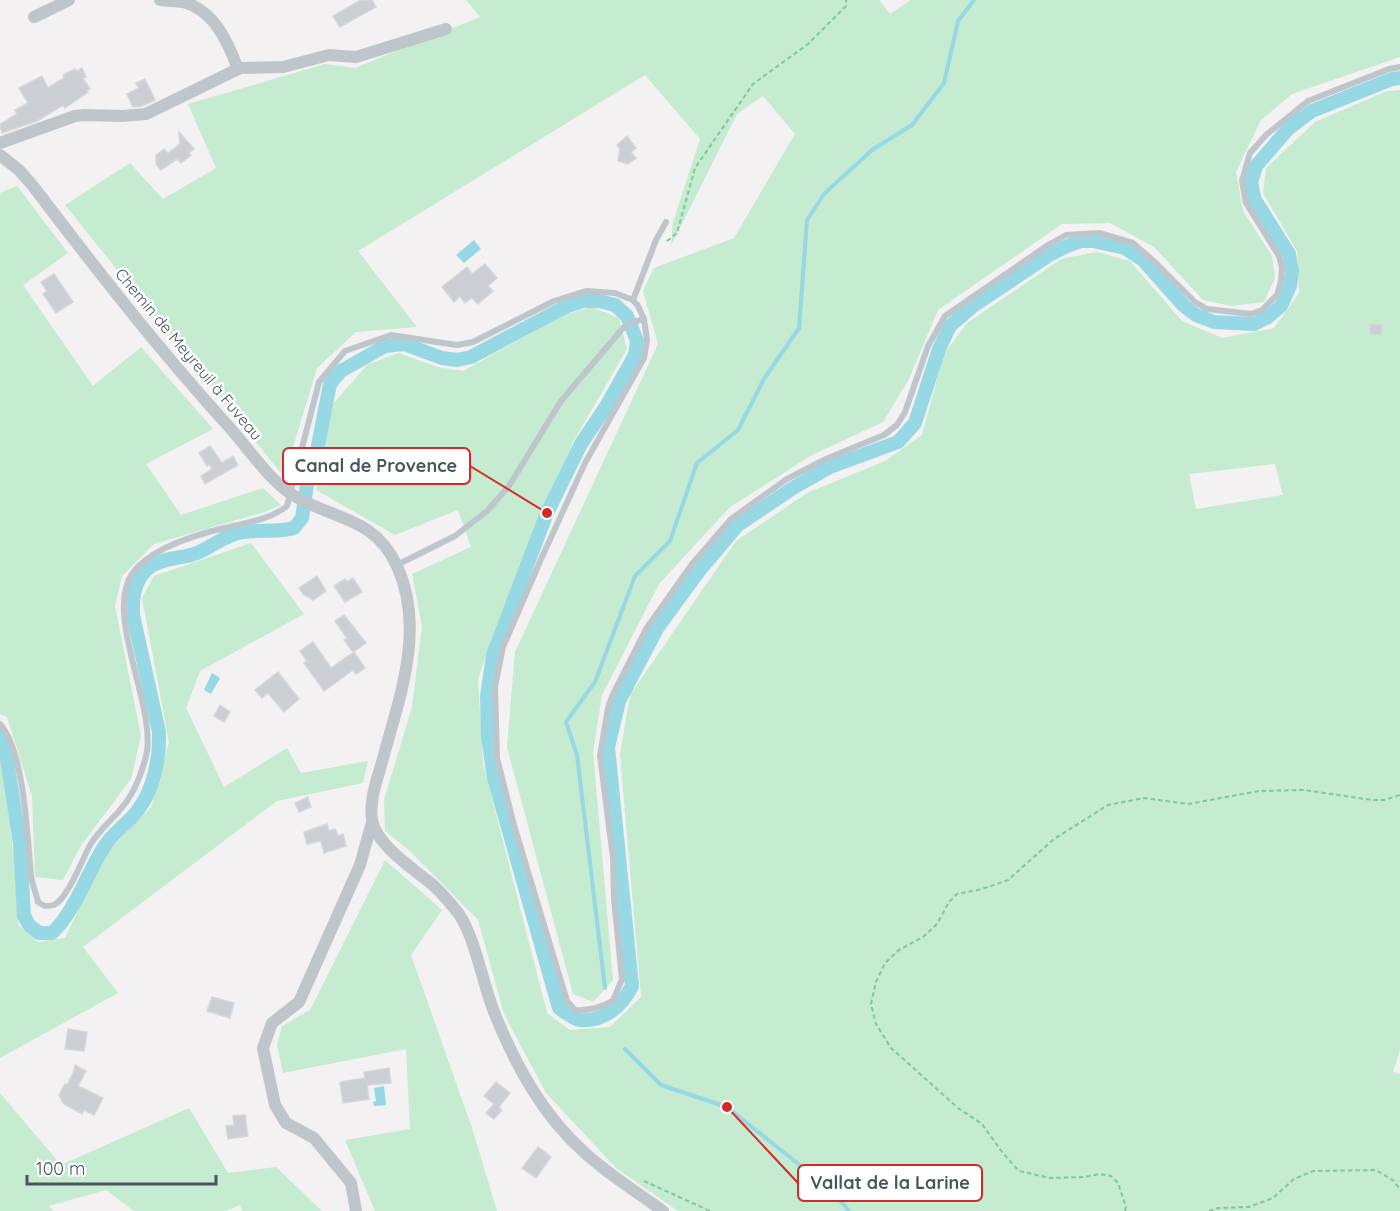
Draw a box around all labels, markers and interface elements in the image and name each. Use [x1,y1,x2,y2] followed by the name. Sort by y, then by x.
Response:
[111,264,267,444] street label: Chemin de Meyreuil à Fuveau
[283,448,470,484] callout: Canal de Provence
[295,454,457,477] text: Canal de Provence
[27,1148,216,1186] scale bar
[36,1157,85,1180] text: 100 m
[798,1165,982,1201] callout: Vallat de la Larine
[810,1171,970,1194] text: Vallat de la Larine

